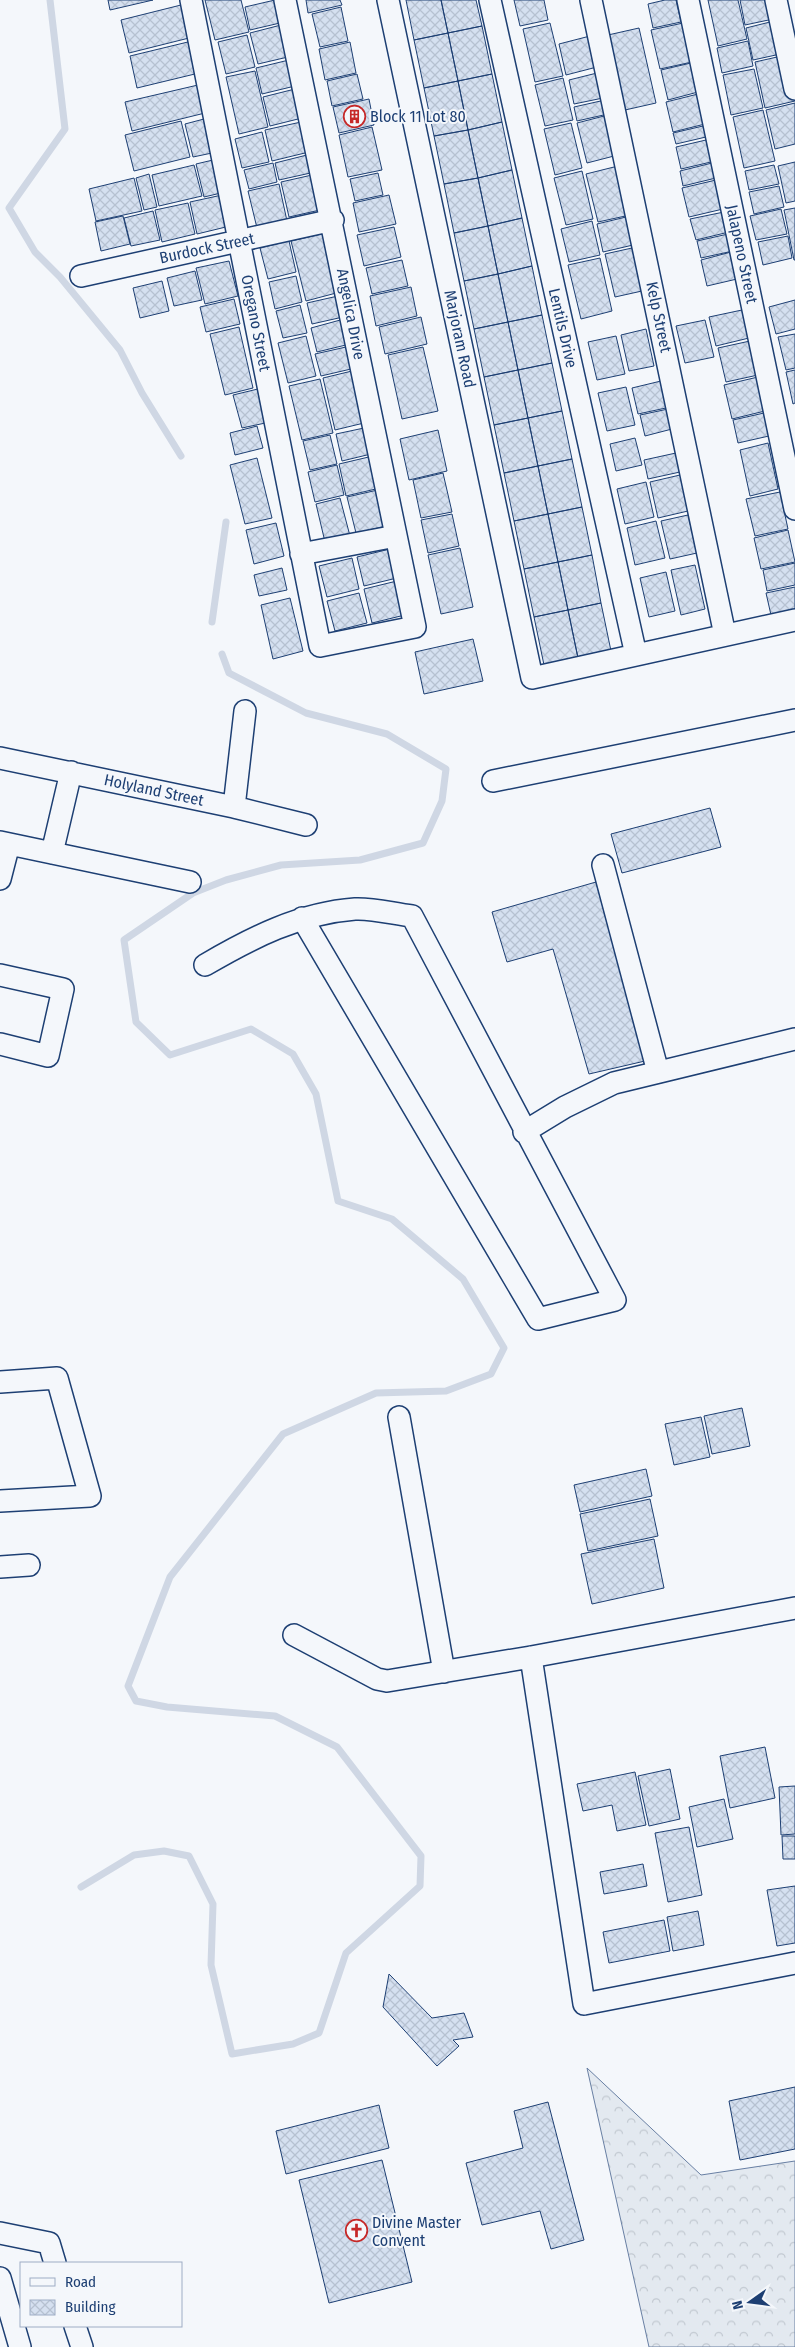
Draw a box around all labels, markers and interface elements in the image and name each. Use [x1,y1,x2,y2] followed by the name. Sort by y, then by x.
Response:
[342,104,366,128] building icon: Block 11 Lot 80
[370,107,466,126] place label: Block 11 Lot 80
[722,203,762,306] street label: Jalapeno Street
[158,228,257,267] street label: Burdock Street
[333,267,369,361] street label: Angelica Drive
[237,273,275,374] street label: Oregano Street
[642,280,676,355] street label: Kelp Street
[545,286,581,370] street label: Lentils Drive
[440,288,480,390] street label: Marjoram Road
[102,770,206,810] street label: Holyland Street
[372,2213,461,2250] place label: Divine Master Convent
[344,2219,368,2243] church icon: Divine Master Convent
[20,2262,182,2327] legend
[65,2273,96,2291] text: Road
[725,2277,775,2327] north arrow
[65,2298,116,2316] text: Building
[729,2299,747,2311] text: N

